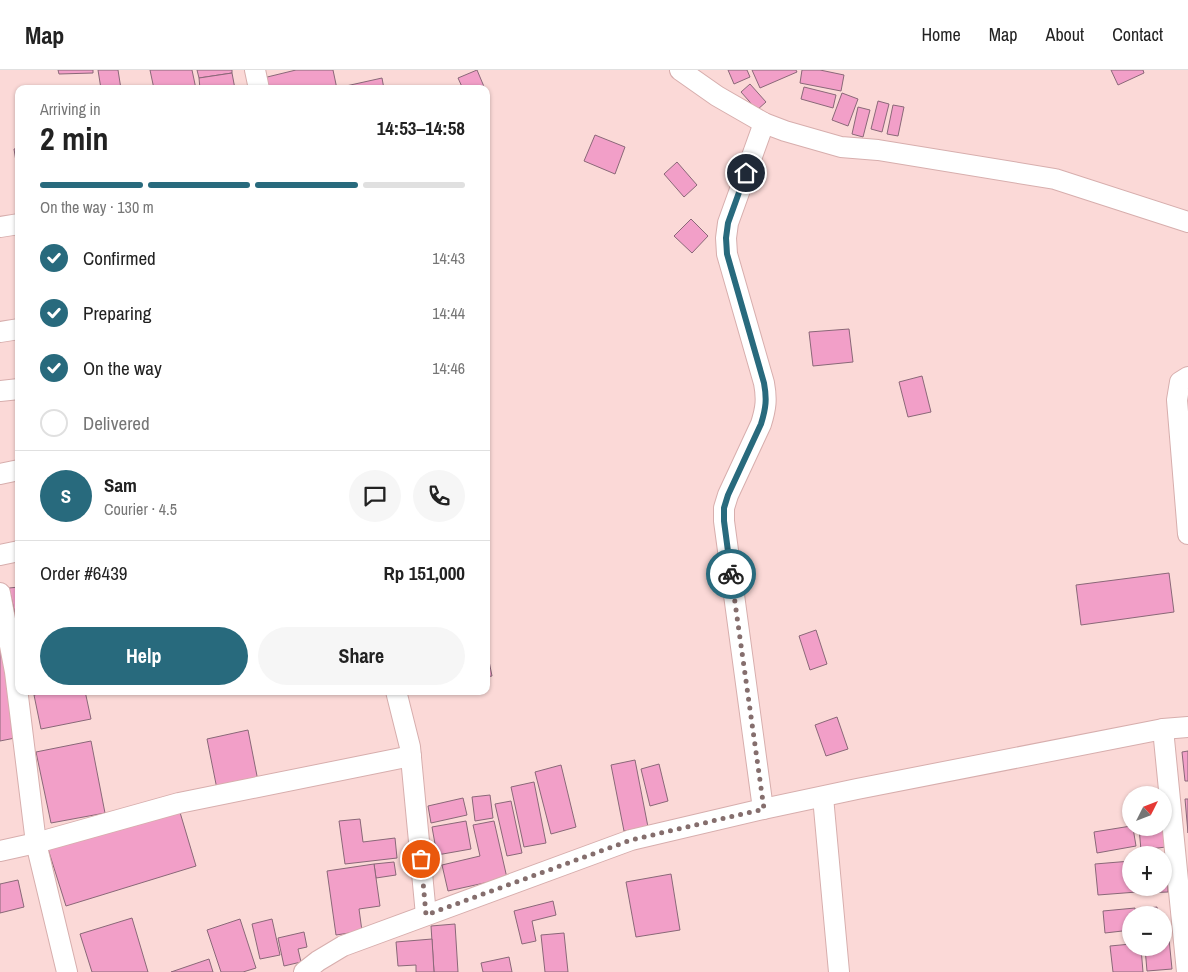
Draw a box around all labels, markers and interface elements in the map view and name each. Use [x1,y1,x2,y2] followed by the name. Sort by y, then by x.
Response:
[25,19,64,51] text: Map
[921,22,961,47] text: Home
[989,22,1018,47] text: Map
[1046,22,1084,47] text: About
[1112,22,1163,47] text: Contact
[40,98,101,120] text: Arriving in
[377,115,465,141] text: 14:53–14:58
[40,117,109,160] text: 2 min
[725,152,767,194] pin
[732,159,760,187] icon: home
[40,196,154,218] text: On the way · 130 m
[40,244,68,272] icon: check
[83,245,156,271] text: Confirmed
[432,247,465,269] text: 14:43
[40,299,68,327] icon: check
[83,300,151,326] text: Preparing
[432,302,465,324] text: 14:44
[40,354,68,382] icon: check
[83,355,162,381] text: On the way
[432,357,465,379] text: 14:46
[83,410,150,436] text: Delivered
[349,470,401,522] button: chat
[413,470,465,522] button: phone
[104,472,137,498] text: Sam
[61,483,71,509] text: S
[104,498,177,520] text: Courier · 4.5
[706,549,756,599] courier
[40,560,127,586] text: Order #6439
[384,560,465,586] text: Rp 151,000
[717,560,745,588] icon: bike
[40,627,248,685] button: Help
[258,627,465,685] button: Share
[1122,786,1172,836] north arrow
[1122,786,1172,956] map controls
[400,838,442,880] pin
[407,845,435,873] icon: bag
[1122,846,1172,896] button: +
[1122,906,1172,956] button: −

